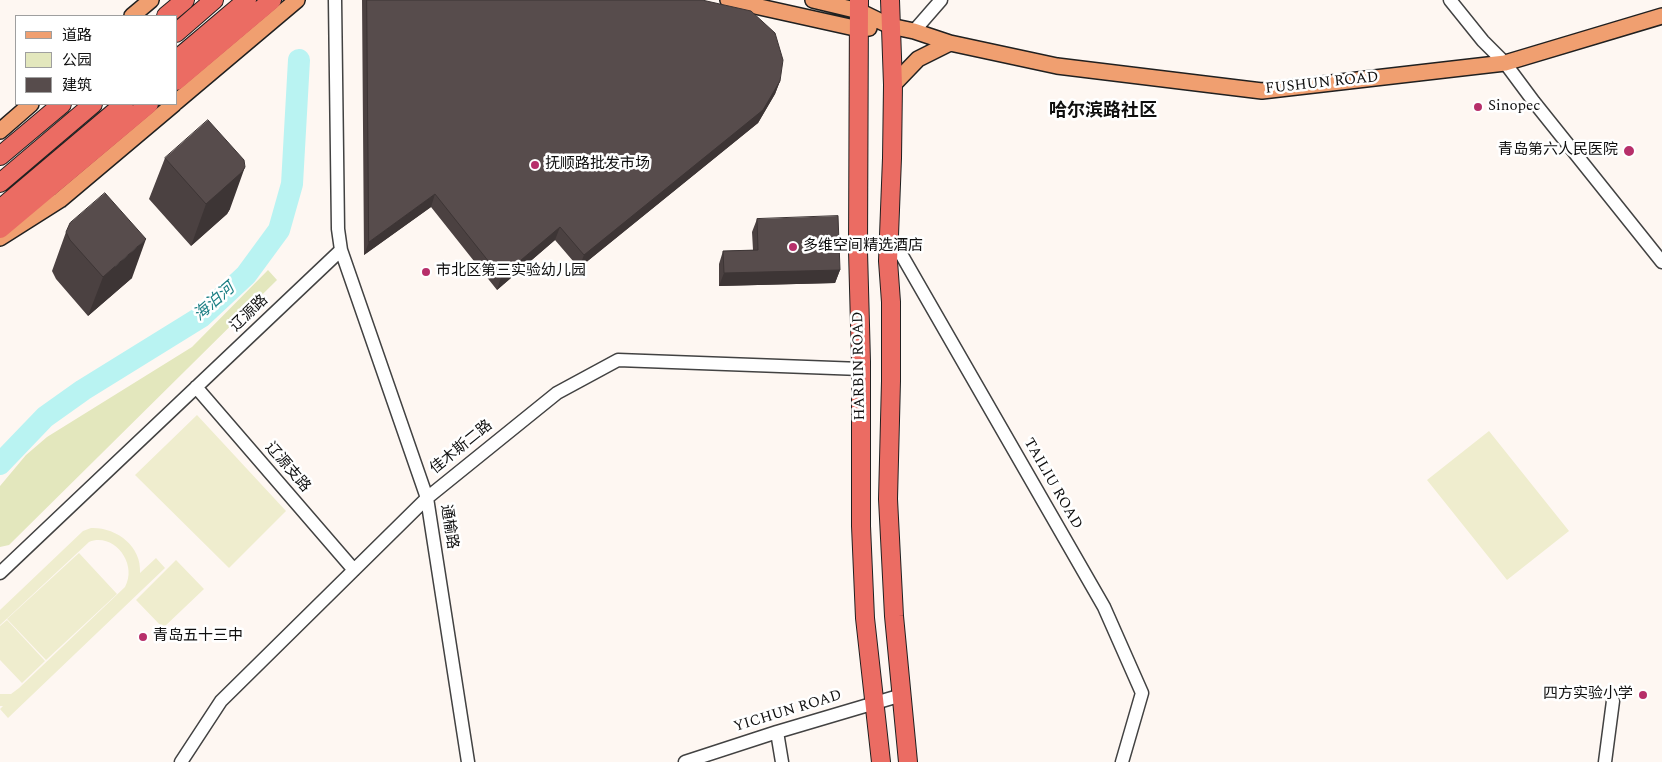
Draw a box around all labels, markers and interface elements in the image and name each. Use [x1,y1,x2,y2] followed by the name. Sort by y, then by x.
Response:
[15,15,178,105] legend
[62,24,92,47] text: 道路
[62,49,92,72] text: 公园
[1264,69,1380,99] street label: FUSHUN ROAD
[62,74,92,97] text: 建筑
[1488,98,1541,116] place label: Sinopec
[1049,101,1157,123] district label: 哈尔滨路社区
[1472,101,1484,113] marker: Sinopec
[1498,142,1618,160] place label: 青岛第六人民医院
[1622,144,1636,158] marker: 青岛第六人民医院
[545,156,650,174] place label: 抚顺路批发市场
[529,159,541,171] marker: 抚顺路批发市场
[803,238,923,256] place label: 多维空间精选酒店
[787,241,799,253] marker: 多维空间精选酒店
[436,263,586,281] place label: 市北区第三实验幼儿园
[420,266,432,278] marker: 市北区第三实验幼儿园
[191,280,239,326] water label: 海泊河
[228,292,272,336] street label: 辽源路
[850,311,870,421] street label: HARBIN ROAD
[427,417,497,479] street label: 佳木斯二路
[1019,435,1085,533] street label: TAILIU ROAD
[261,439,313,497] street label: 辽源支路
[436,503,460,551] street label: 通榆路
[153,628,243,646] place label: 青岛五十三中
[137,631,149,643] marker: 青岛五十三中
[1543,686,1633,704] place label: 四方实验小学
[732,687,844,737] street label: YICHUN ROAD
[1637,689,1649,701] marker: 四方实验小学

